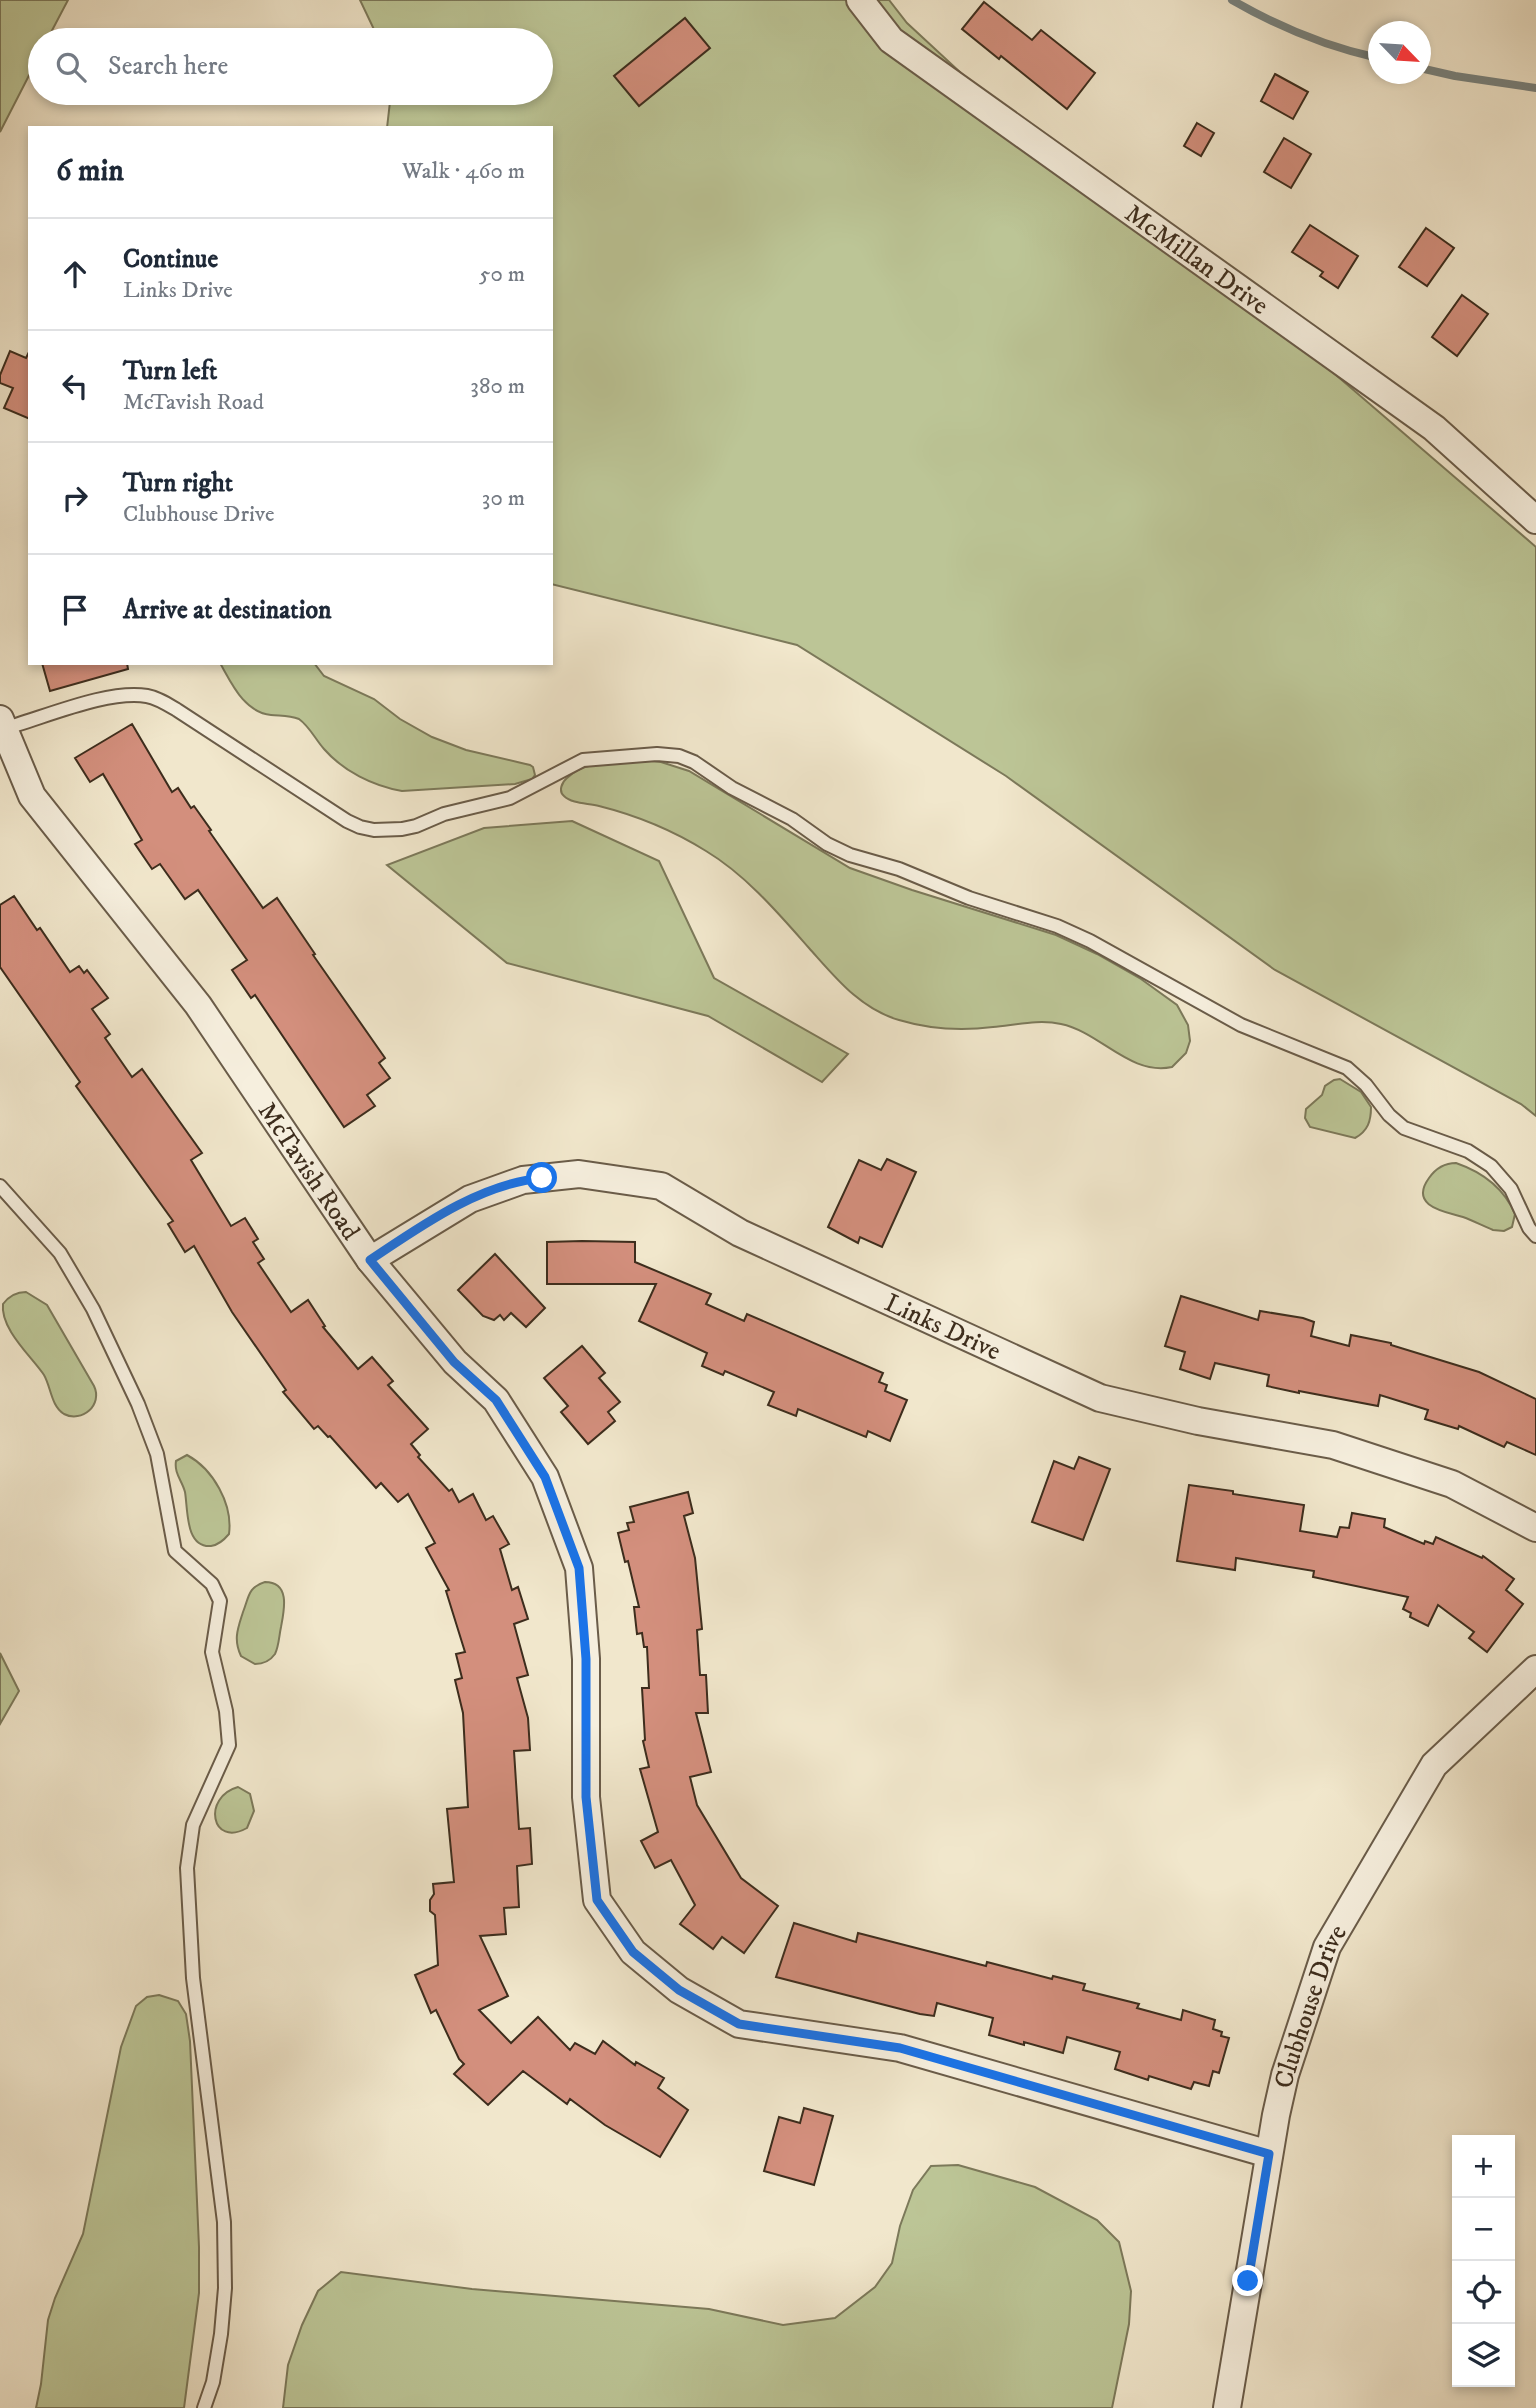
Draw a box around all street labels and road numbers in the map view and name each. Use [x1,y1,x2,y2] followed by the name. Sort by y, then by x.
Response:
[1118,198,1275,323] street label: McMillan Drive
[250,1096,367,1247] street label: McTavish Road
[879,1287,1006,1368] street label: Links Drive
[1268,1919,1355,2091] street label: Clubhouse Drive

